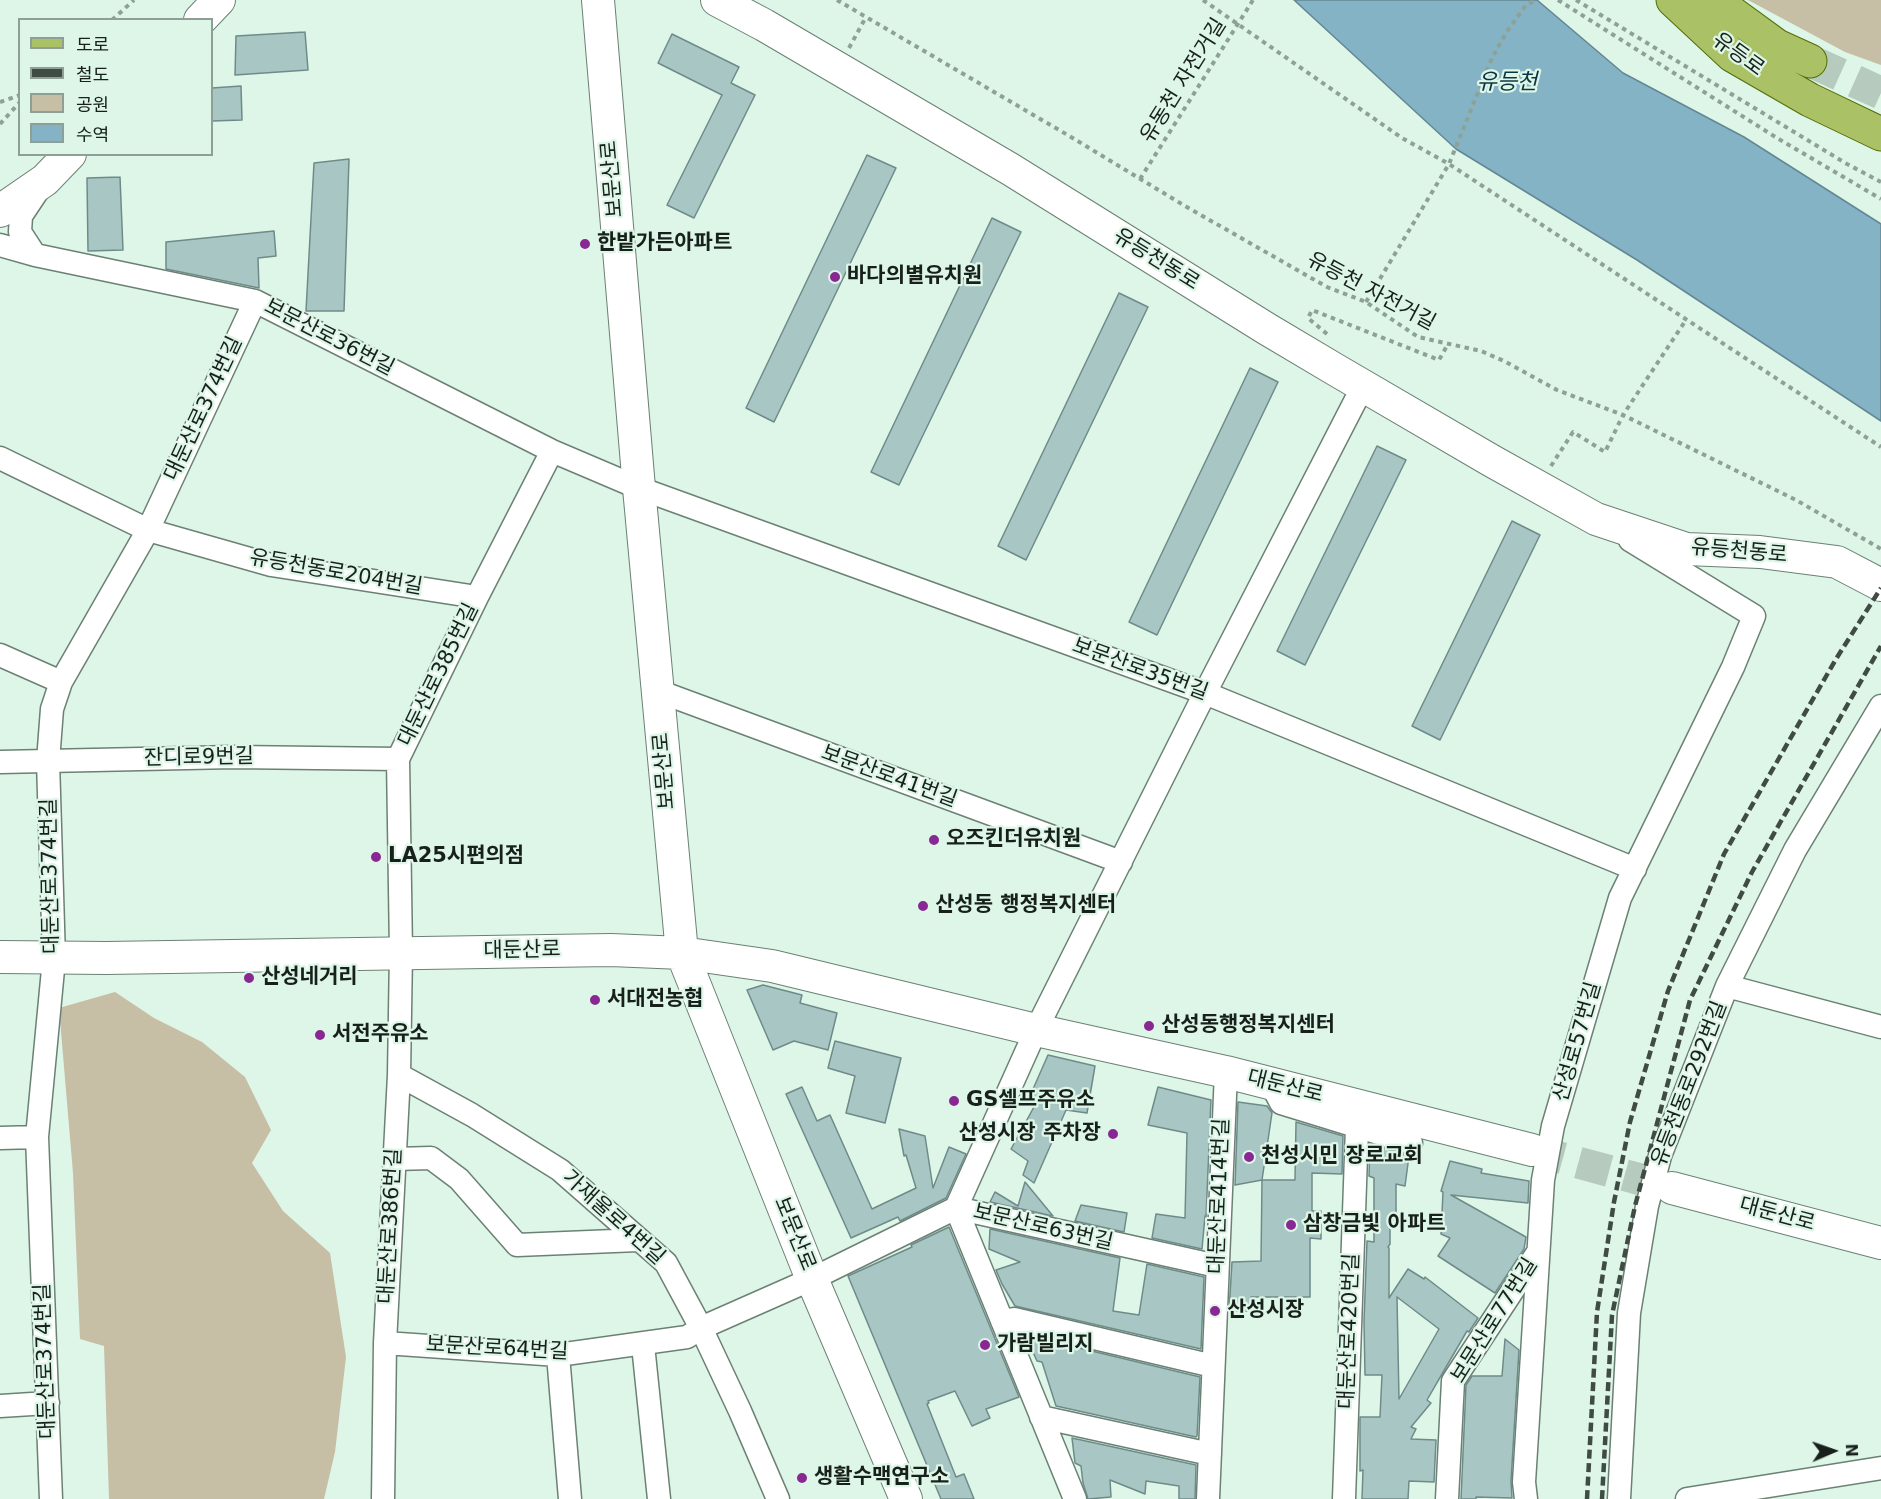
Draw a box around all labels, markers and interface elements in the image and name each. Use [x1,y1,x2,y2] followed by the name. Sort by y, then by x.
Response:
[1136,14,1232,148] street label: 유동천 자전거길
[18,18,213,156] legend
[1707,28,1769,82] street label: 유등로
[76,34,109,55] text: 도로
[76,64,109,85] text: 철도
[1477,70,1537,96] water label: 유등천
[76,94,109,115] text: 공원
[76,124,109,145] text: 수역
[597,139,629,219] street label: 보문산로
[1108,224,1204,296] street label: 유등천동로
[597,231,732,257] place label: 한밭가든아파트
[578,237,592,251] marker: 한밭가든아파트
[1302,248,1440,336] street label: 유등천 자전거길
[847,264,982,290] place label: 바다의별유치원
[828,270,842,284] marker: 바다의별유치원
[260,294,398,382] street label: 보문산로36번길
[160,333,248,485] street label: 대둔산로374번길
[1690,535,1788,569] street label: 유등천동로
[247,545,425,601] street label: 유등천동로204번길
[393,599,485,751] street label: 대둔산로385번길
[1069,634,1211,706] street label: 보문산로35번길
[649,731,681,811] street label: 보문산로
[818,741,960,813] street label: 보문산로41번길
[144,744,254,772] street label: 잔디로9번길
[37,798,65,954] street label: 대둔산로374번길
[946,827,1081,853] place label: 오즈킨더유치원
[927,833,941,847] marker: 오즈킨더유치원
[388,844,524,870] place label: LA25시편의점
[369,850,383,864] marker: LA25시편의점
[935,893,1116,919] place label: 산성동 행정복지센터
[916,899,930,913] marker: 산성동 행정복지센터
[483,938,561,964] street label: 대둔산로
[261,965,358,991] place label: 산성네거리
[242,971,256,985] marker: 산성네거리
[1549,979,1607,1105] street label: 산성로57번길
[607,987,704,1013] place label: 서대전농협
[588,993,602,1007] marker: 서대전농협
[1647,998,1733,1170] street label: 유등천동로292번길
[1161,1013,1335,1039] place label: 산성동행정복지센터
[1142,1019,1156,1033] marker: 산성동행정복지센터
[332,1022,429,1048] place label: 서전주유소
[313,1028,327,1042] marker: 서전주유소
[1244,1065,1326,1109] street label: 대둔산로
[966,1088,1095,1114] place label: GS셀프주유소
[947,1094,961,1108] marker: GS셀프주유소
[1205,1118,1235,1274] street label: 대둔산로414번길
[958,1121,1101,1147] place label: 산성시장 주차장
[1106,1127,1120,1141] marker: 산성시장 주차장
[1261,1144,1423,1170] place label: 천성시민 장로교회
[374,1147,408,1305] street label: 대둔산로386번길
[1242,1150,1256,1164] marker: 천성시민 장로교회
[557,1165,669,1271] street label: 가재울로4번길
[768,1193,820,1275] street label: 보문산로
[1736,1193,1818,1237] street label: 대둔산로
[971,1200,1115,1256] street label: 보문산로63번길
[1303,1212,1446,1238] place label: 삼창금빛 아파트
[1284,1218,1298,1232] marker: 삼창금빛 아파트
[1335,1253,1365,1409] street label: 대둔산로420번길
[1447,1254,1543,1388] street label: 보문산로77번길
[31,1283,61,1439] street label: 대둔산로374번길
[1227,1298,1304,1324] place label: 산성시장
[1208,1304,1222,1318] marker: 산성시장
[997,1332,1094,1358] place label: 가람빌리지
[425,1333,569,1365] street label: 보문산로64번길
[978,1338,992,1352] marker: 가람빌리지
[1803,1421,1863,1481] north arrow
[1842,1443,1861,1457] text: N
[814,1465,949,1491] place label: 생활수맥연구소
[795,1471,809,1485] marker: 생활수맥연구소

